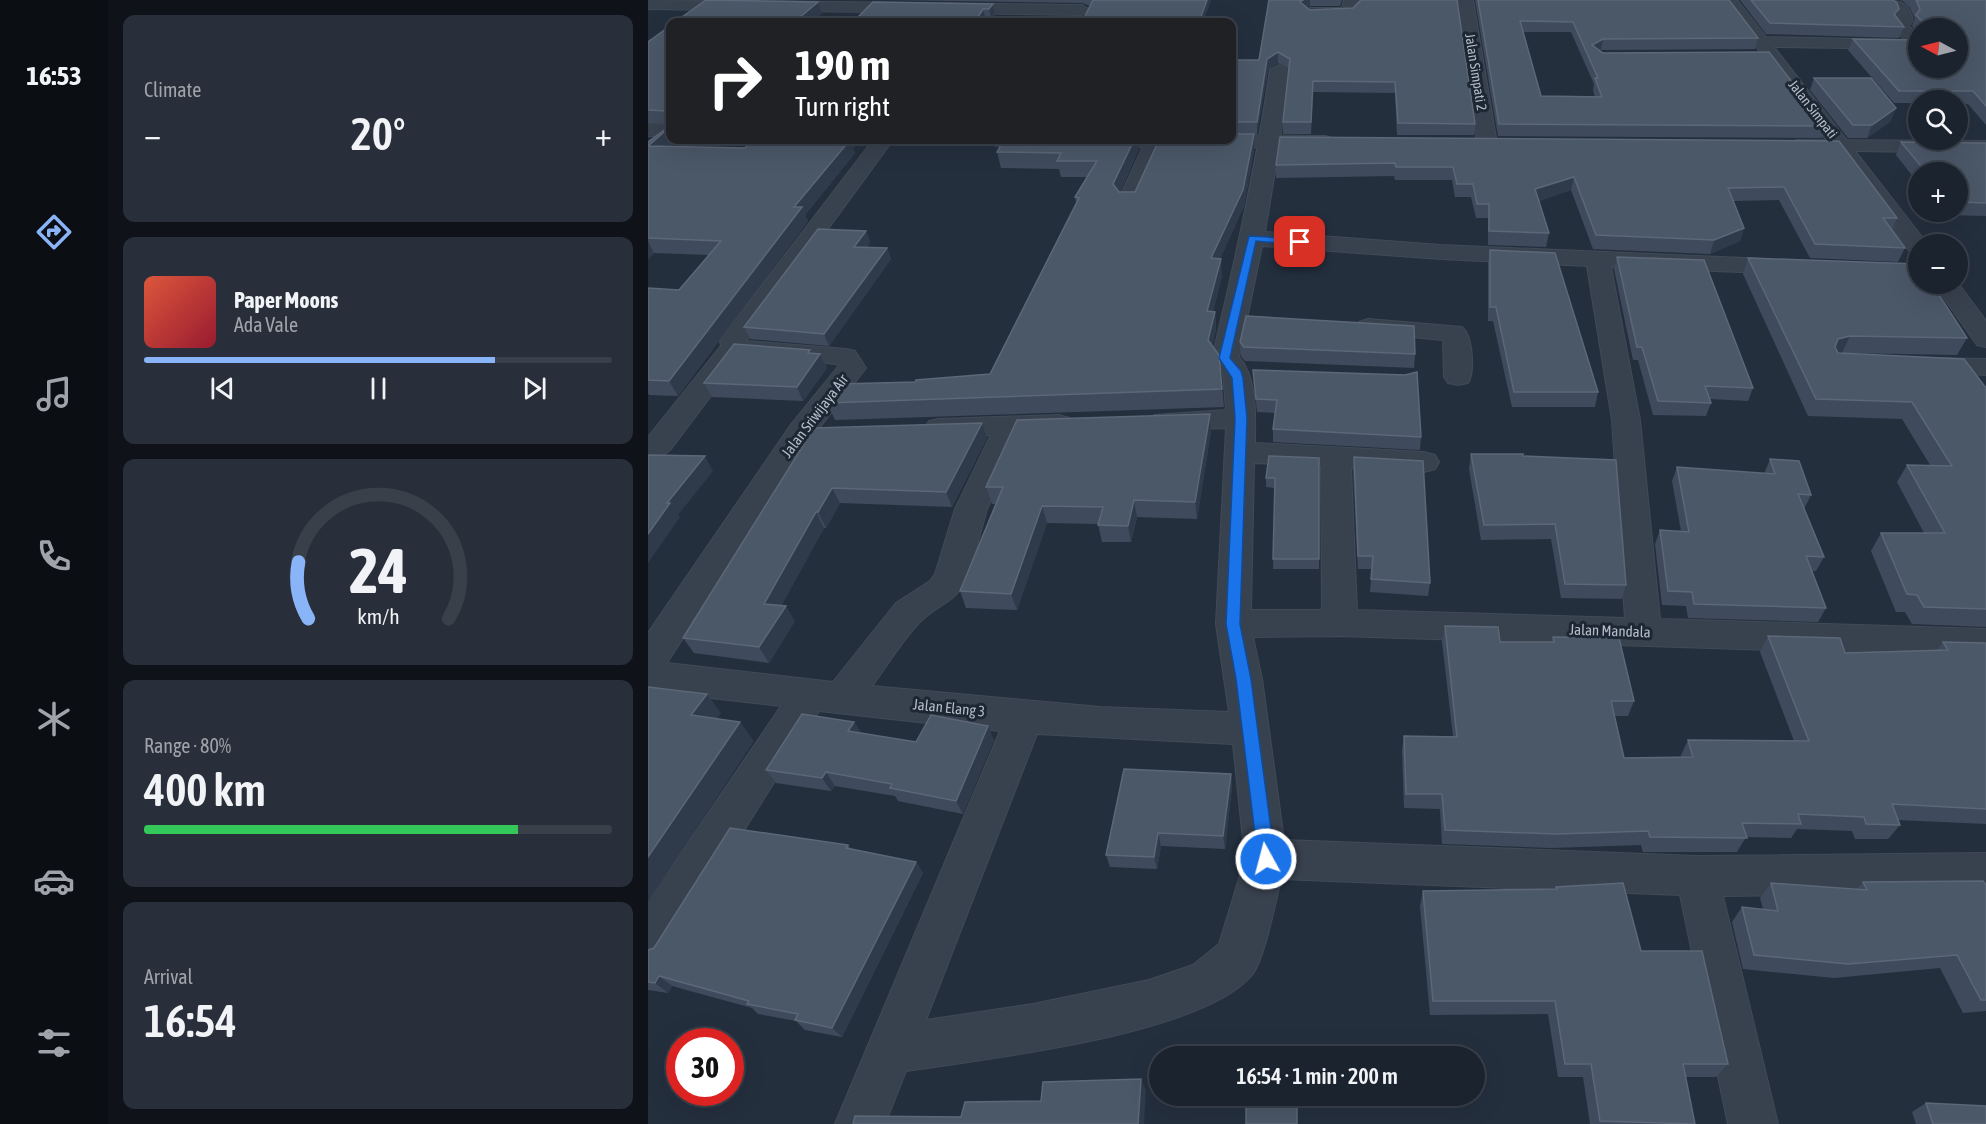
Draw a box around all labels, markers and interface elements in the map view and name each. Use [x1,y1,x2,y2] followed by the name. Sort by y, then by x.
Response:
[1908,18,1968,78] north arrow
[1908,18,1968,294] map controls
[1462,32,1490,112] street label: Jalan Simpati 2
[795,41,890,89] text: 190 m
[696,42,774,120] icon: right
[26,60,82,91] text: 16:53
[1785,77,1841,141] street label: Jalan Simpati
[144,78,201,101] text: Climate
[1908,90,1968,150] button: search
[795,91,890,122] text: Turn right
[351,108,405,160] text: 20°
[144,115,161,153] text: −
[595,115,612,153] text: +
[1908,162,1968,222] button: +
[33,211,75,253] icon: directions
[1274,216,1325,267] pin
[1283,225,1316,258] icon: arrive
[1908,234,1968,294] button: −
[234,287,338,313] text: Paper Moons
[234,313,298,336] text: Ada Vale
[778,370,852,460] street label: Jalan Sriwijaya Air
[206,372,239,405] icon: previous
[362,372,395,405] icon: pause
[518,372,551,405] icon: next
[33,373,75,415] icon: music
[33,535,75,577] icon: phone
[349,535,407,606] text: 24
[357,604,399,629] text: km/h
[1569,621,1651,640] street label: Jalan Mandala
[912,695,986,720] street label: Jalan Elang 3
[33,698,75,740] icon: climate
[144,734,231,757] text: Range · 80%
[144,764,266,816] text: 400 km
[1234,827,1298,891] position arrow
[33,860,75,902] icon: car
[144,965,193,988] text: Arrival
[144,995,237,1047] text: 16:54
[33,1022,75,1064] icon: filters
[666,1028,744,1106] speed limit sign: 30
[1236,1063,1398,1089] text: 16:54 · 1 min · 200 m

